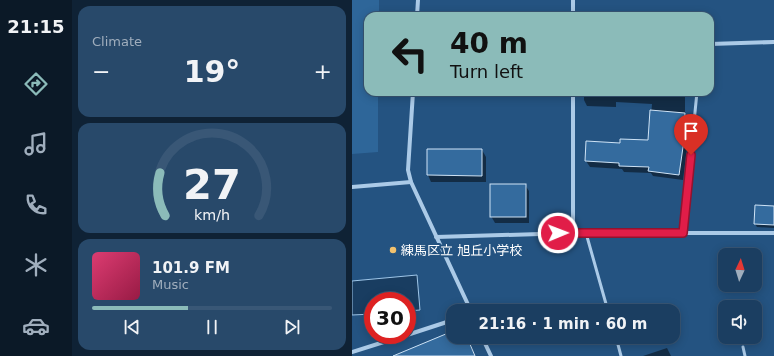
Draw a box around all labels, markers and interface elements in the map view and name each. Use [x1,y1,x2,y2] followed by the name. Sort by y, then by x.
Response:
[7,16,65,37] text: 21:15
[450,27,528,60] text: 40 m
[384,28,436,80] icon: left
[92,34,142,49] text: Climate
[184,54,240,89] text: 19°
[92,59,110,84] text: −
[314,59,332,84] text: +
[450,61,523,82] text: Turn left
[22,70,50,98] icon: directions
[674,114,708,155] pin
[680,120,702,142] icon: arrive
[22,130,50,158] icon: music
[183,160,241,209] text: 27
[22,191,50,219] icon: phone
[194,207,230,223] text: km/h
[537,212,579,254] position arrow
[401,243,522,258] place label: 練馬区立 旭丘小学校
[388,245,398,255] marker: 練馬区立 旭丘小学校
[718,248,762,292] north arrow
[718,248,762,344] map controls
[22,251,50,279] icon: climate
[152,259,230,277] text: 101.9 FM
[152,277,189,292] text: Music
[364,292,416,344] speed limit sign: 30
[718,300,762,344] button: sound
[22,312,50,340] icon: car
[479,315,647,333] text: 21:16 · 1 min · 60 m
[121,316,143,338] icon: previous
[201,316,223,338] icon: pause
[281,316,303,338] icon: next

